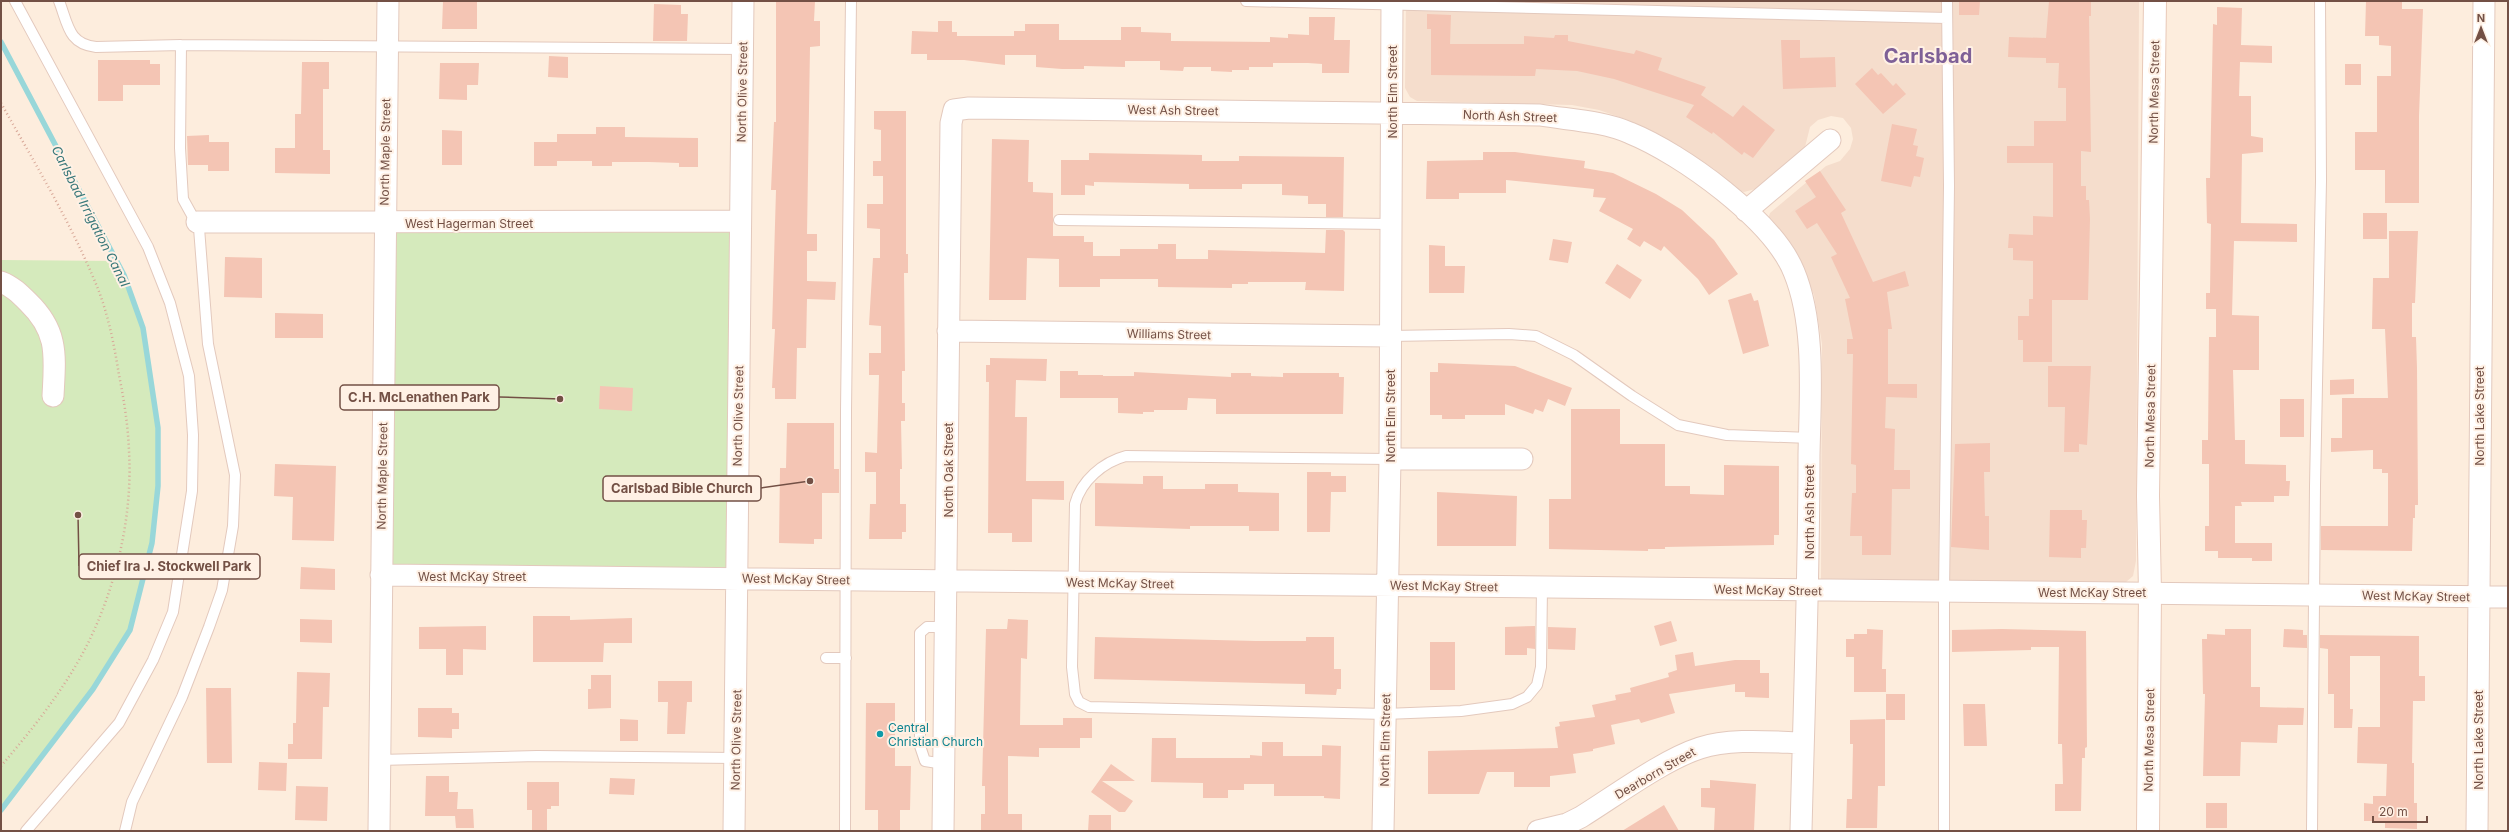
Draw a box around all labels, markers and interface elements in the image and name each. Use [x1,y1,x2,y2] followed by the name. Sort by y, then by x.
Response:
[2461,8,2501,48] north arrow
[2477,11,2485,25] text: N
[2146,40,2162,144] street label: North Mesa Street
[734,41,750,143] street label: North Olive Street
[1884,44,1972,68] district label: Carlsbad
[1385,45,1400,139] street label: North Elm Street
[377,98,393,206] street label: North Maple Street
[1127,102,1219,118] street label: West Ash Street
[1463,107,1557,125] street label: North Ash Street
[49,143,134,290] water label: Carlsbad Irrigation Canal
[405,216,533,231] street label: West Hagerman Street
[1127,326,1211,342] street label: Williams Street
[2142,364,2158,468] street label: North Mesa Street
[730,365,746,467] street label: North Olive Street
[2472,366,2487,466] street label: North Lake Street
[1383,369,1398,463] street label: North Elm Street
[340,385,499,410] callout: C.H. McLenathen Park
[348,389,490,405] text: C.H. McLenathen Park
[374,422,390,530] street label: North Maple Street
[941,422,956,518] street label: North Oak Street
[1802,465,1817,559] street label: North Ash Street
[603,476,761,501] callout: Carlsbad Bible Church
[611,480,753,496] text: Carlsbad Bible Church
[79,554,260,579] callout: Chief Ira J. Stockwell Park
[87,558,252,574] text: Chief Ira J. Stockwell Park
[418,569,526,584] street label: West McKay Street
[742,571,850,587] street label: West McKay Street
[1066,575,1174,591] street label: West McKay Street
[1390,578,1498,594] street label: West McKay Street
[1714,582,1822,598] street label: West McKay Street
[2038,585,2146,600] street label: West McKay Street
[2362,588,2470,604] street label: West McKay Street
[2141,688,2157,792] street label: North Mesa Street
[728,689,744,791] street label: North Olive Street
[2471,690,2486,790] street label: North Lake Street
[1377,693,1393,787] street label: North Elm Street
[888,720,983,749] place label: Central Christian Church
[875,729,885,739] marker: Central Christian Church
[1612,744,1698,802] street label: Dearborn Street
[2373,798,2427,824] scale bar
[2379,804,2408,819] text: 20 m

